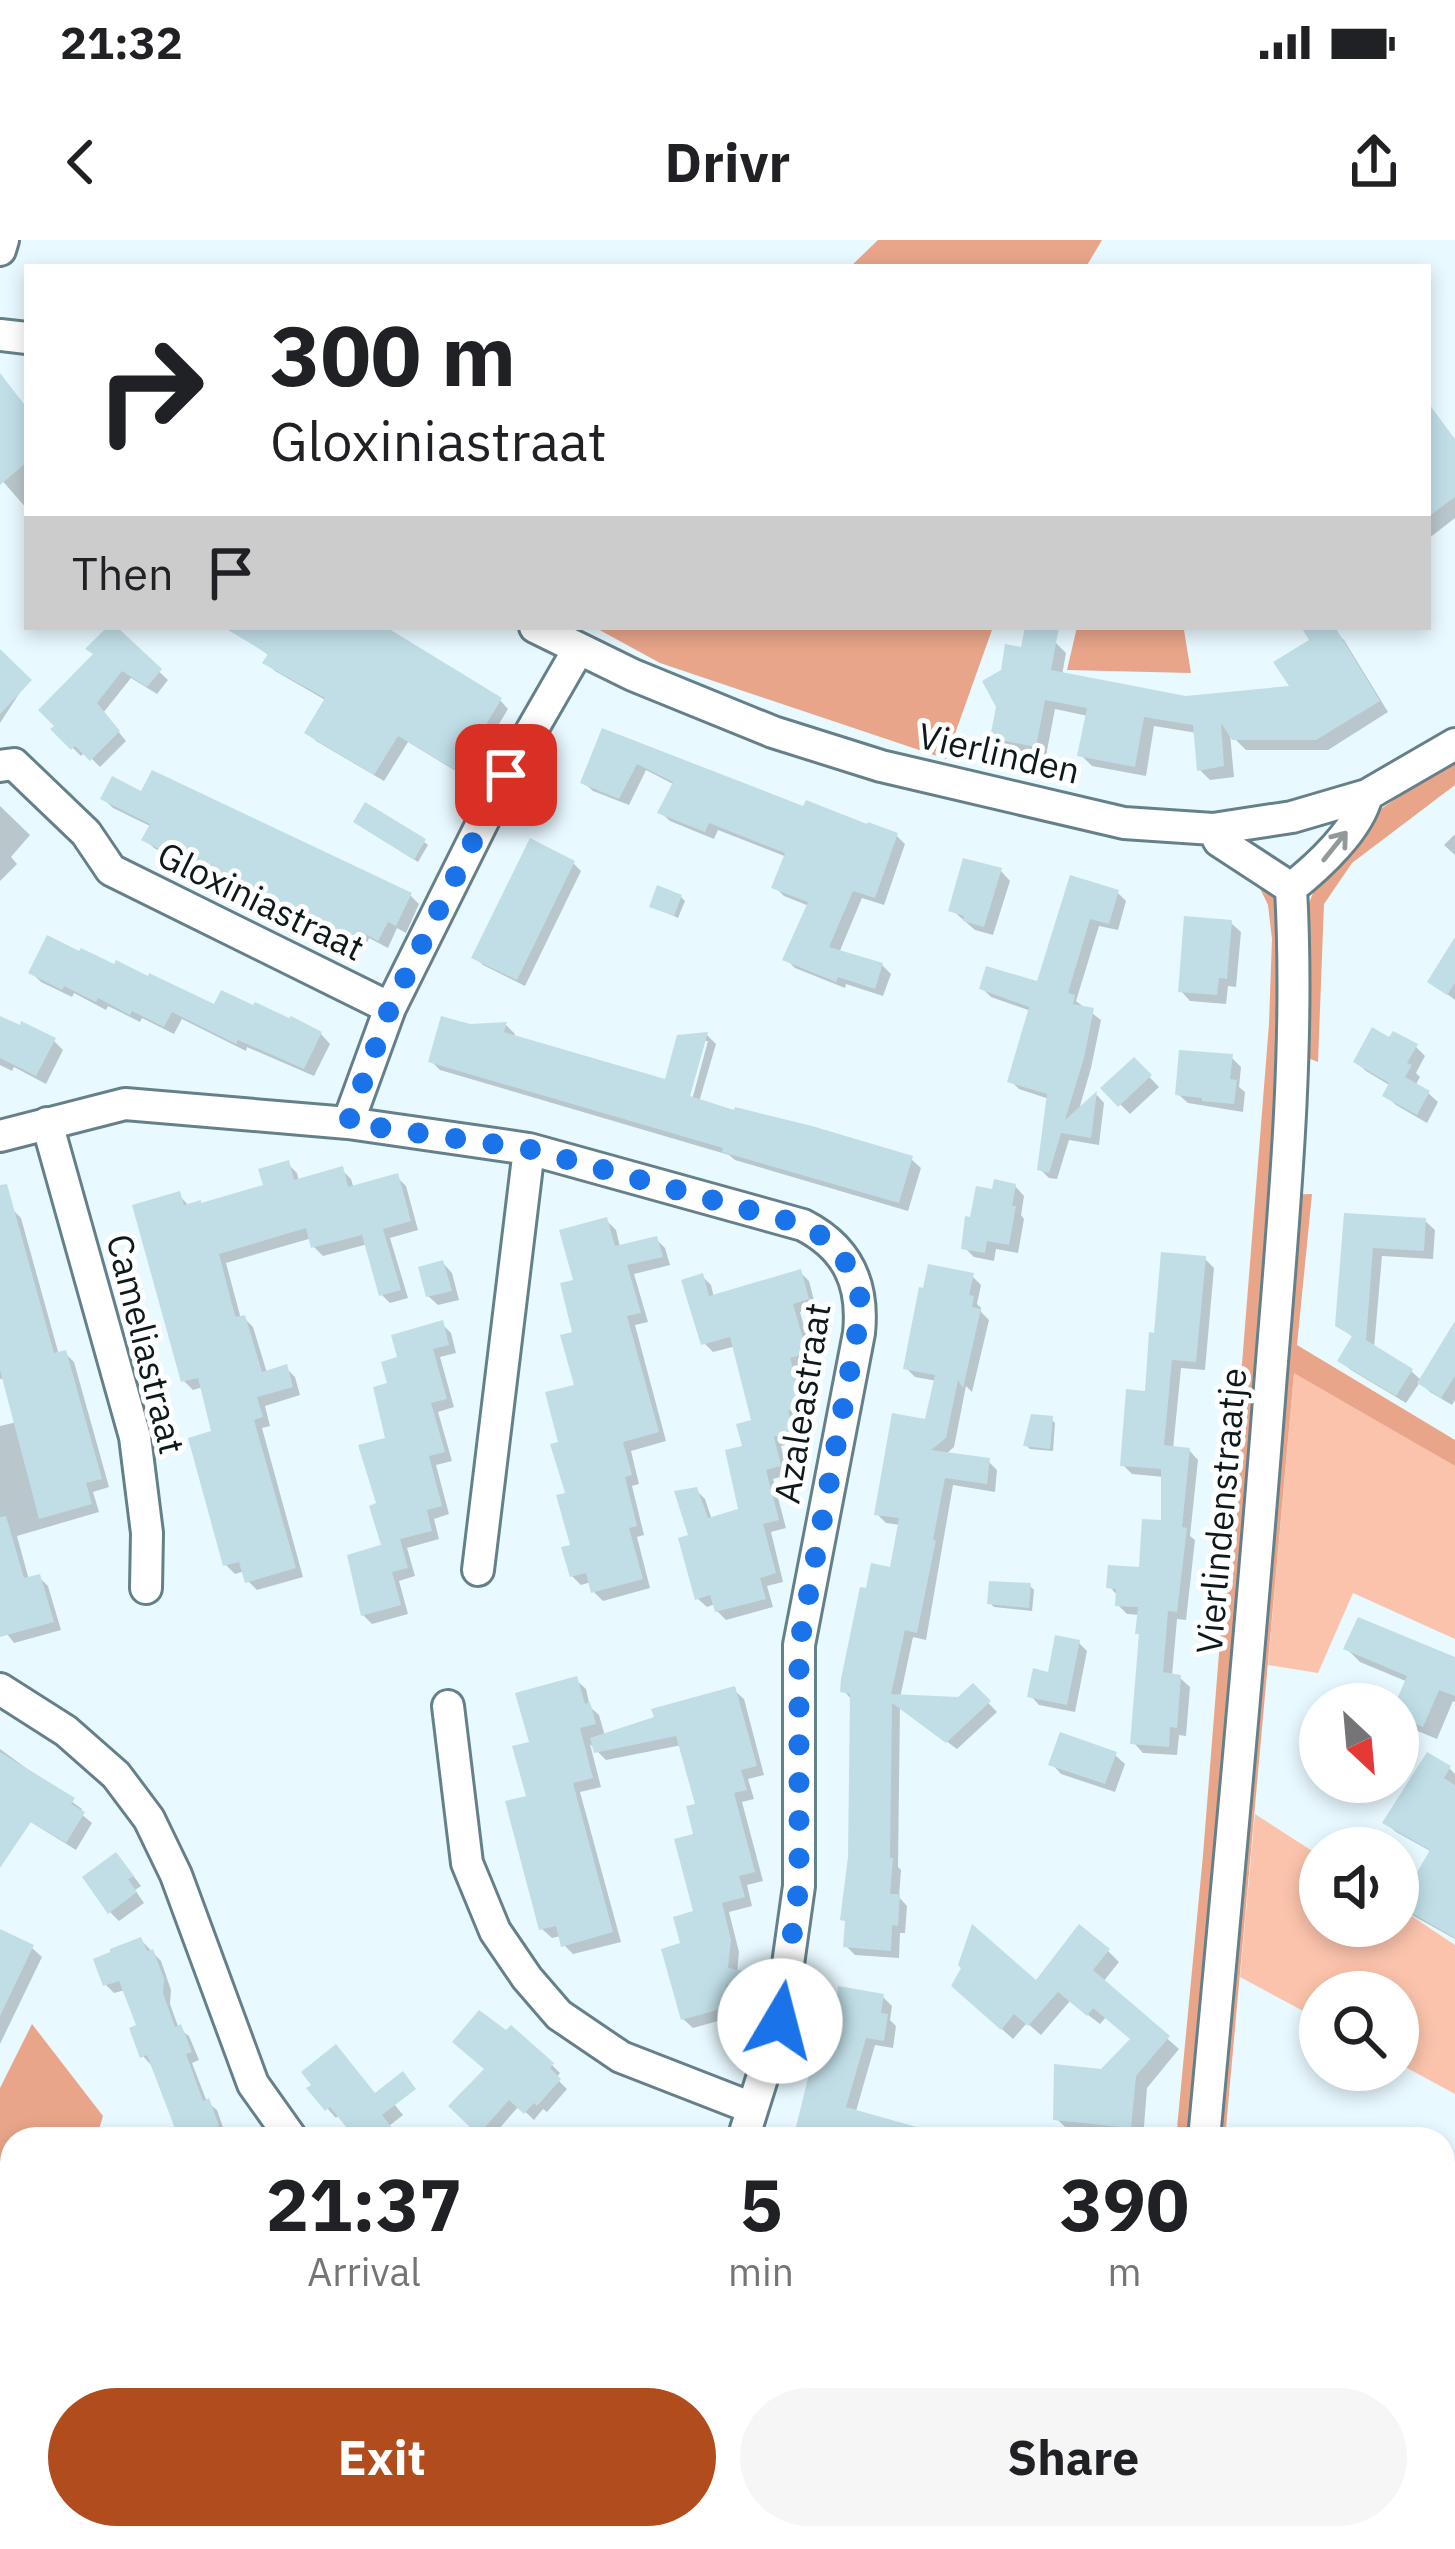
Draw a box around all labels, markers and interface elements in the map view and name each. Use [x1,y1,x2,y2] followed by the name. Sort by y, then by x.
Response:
[60,13,183,71] text: 21:32
[665,127,790,197] text: Drivr
[48,129,114,195] icon: back
[1341,129,1407,195] icon: share
[270,300,516,409] text: 300 m
[72,312,228,468] icon: right
[270,406,607,476] text: Gloxiniastraat
[198,540,264,606] icon: arrive
[72,544,174,602] text: Then
[914,711,1084,794] street label: Vierlinden
[455,724,557,826] pin
[473,742,539,808] icon: arrive
[150,830,372,971] street label: Gloxiniastraat
[1321,830,1348,862] one-way arrow
[96,1229,196,1459] street label: Cameliastraat
[762,1299,841,1506] street label: Azaleastraat
[1185,1366,1256,1656] street label: Vierlindenstraatje
[1299,1683,1419,1803] north arrow
[1299,1683,1419,2091] map controls
[1299,1827,1419,1947] button: sound
[717,1958,843,2084] position arrow
[1299,1971,1419,2091] button: search
[266,2157,462,2251] text: 21:37
[739,2157,783,2251] text: 5
[1060,2157,1189,2251] text: 390
[307,2246,421,2297] text: Arrival
[728,2246,794,2297] text: min
[1107,2246,1142,2297] text: m
[48,2388,716,2526] button: Exit
[740,2388,1407,2526] button: Share

